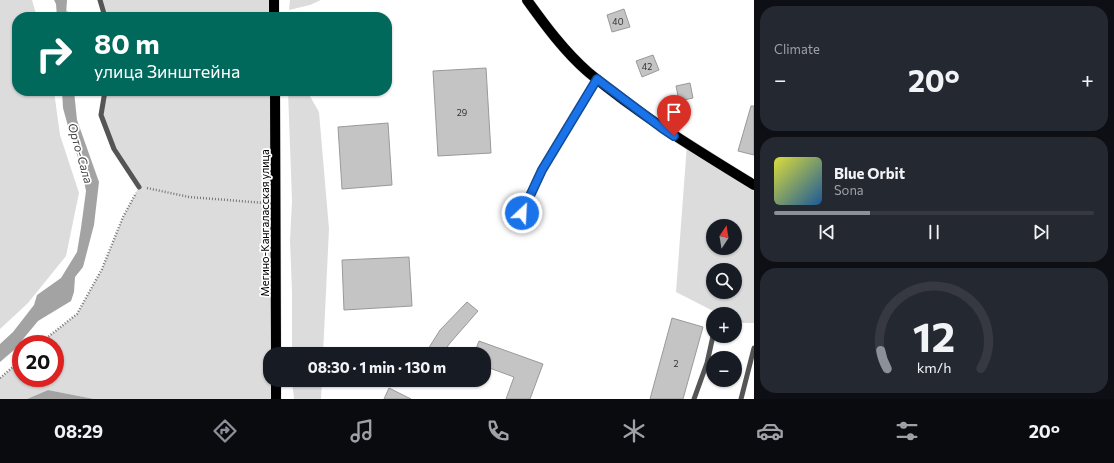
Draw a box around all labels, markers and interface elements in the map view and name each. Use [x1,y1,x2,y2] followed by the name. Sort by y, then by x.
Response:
[612,16,624,27] house number: 40
[94,26,160,60] text: 80 m
[28,28,80,80] icon: right
[774,41,820,57] text: Climate
[94,60,240,82] text: улица Зинштейна
[642,61,652,72] house number: 42
[908,61,960,98] text: 20°
[774,66,787,93] text: −
[1081,66,1094,93] text: +
[657,95,691,136] pin
[663,101,685,123] icon: arrive
[457,107,467,118] house number: 29
[66,121,96,185] water label: Орто-Сала
[258,149,271,297] street label: Мегино-Кангаласская улица
[834,164,905,182] text: Blue Orbit
[834,182,864,198] text: Sona
[501,192,543,234] position arrow
[706,219,742,255] north arrow
[706,219,742,387] map controls
[816,221,838,243] icon: previous
[923,221,945,243] icon: pause
[1030,221,1052,243] icon: next
[706,263,742,299] button: search
[706,307,742,343] button: +
[913,309,955,360] text: 12
[12,335,64,387] speed limit sign: 20
[706,351,742,387] button: −
[917,357,951,375] text: km/h
[308,358,446,376] text: 08:30 · 1 min · 130 m
[674,358,679,369] house number: 2
[211,417,239,445] icon: directions
[348,417,376,445] icon: music
[484,417,512,445] icon: phone
[620,417,648,445] icon: climate
[756,417,784,445] icon: car
[893,417,921,445] icon: filters
[54,420,103,442] text: 08:29
[1029,420,1060,442] text: 20°

